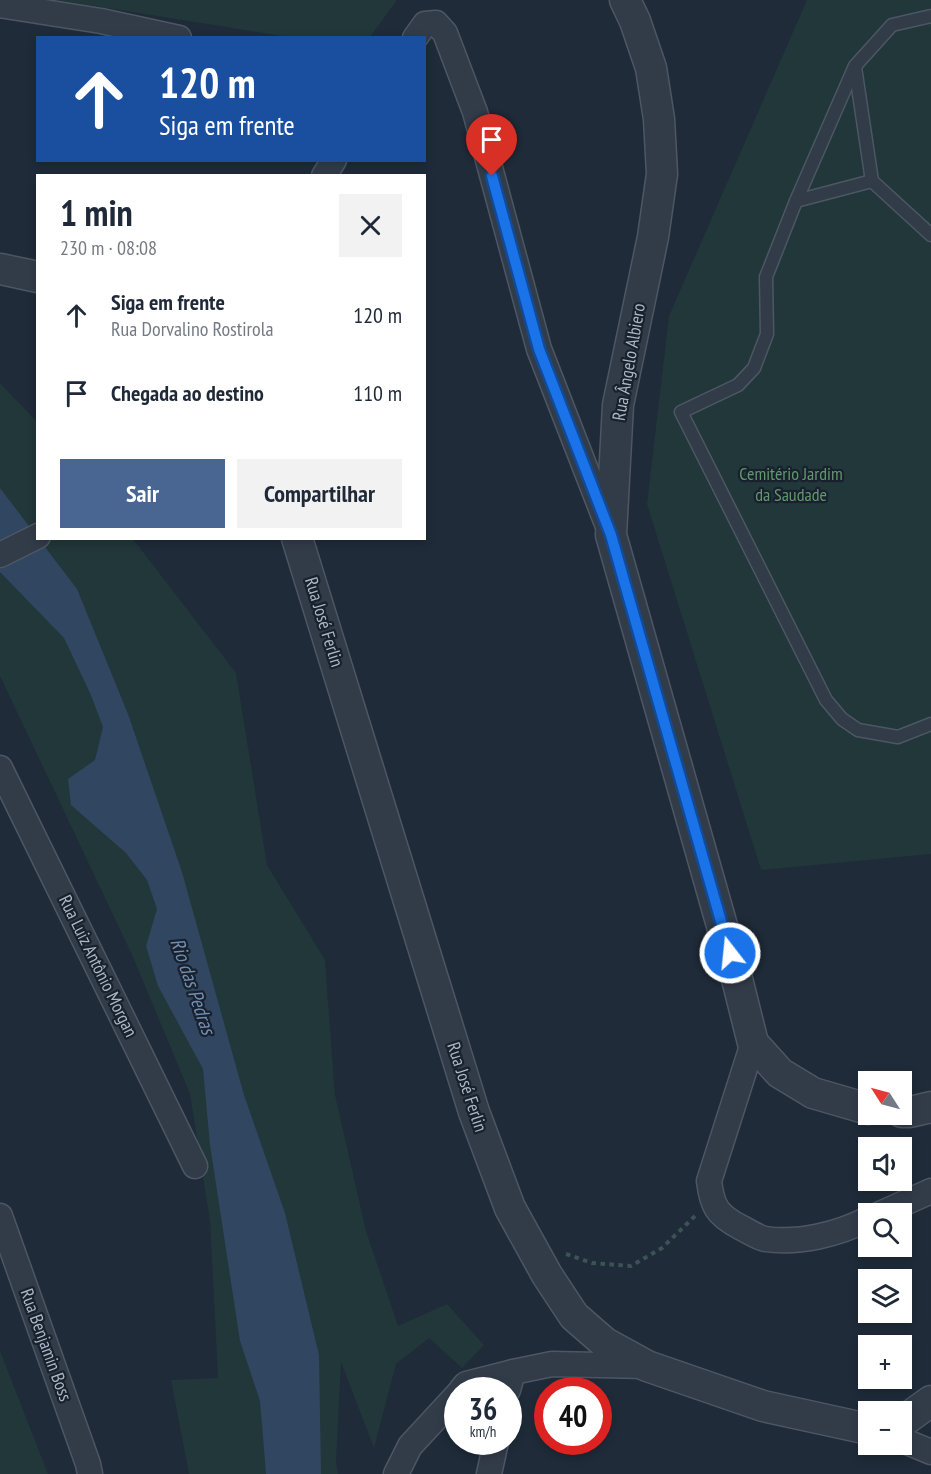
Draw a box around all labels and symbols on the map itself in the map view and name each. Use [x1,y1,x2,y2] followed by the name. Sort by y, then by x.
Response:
[466,114,517,176] pin
[607,301,650,422] street label: Rua Ângelo Albiero
[739,462,843,506] park label: Cemitério Jardim da Saudade
[300,574,349,670] street label: Rua José Ferlin
[54,891,143,1041] street label: Rua Luiz Antônio Morgan
[698,921,762,985] position arrow
[164,934,222,1040] water label: Rio das Pedras
[442,1039,493,1134] street label: Rua José Ferlin
[858,1071,912,1125] north arrow
[15,1285,77,1404] street label: Rua Benjamin Boss
[534,1377,612,1455] speed limit sign: 40

